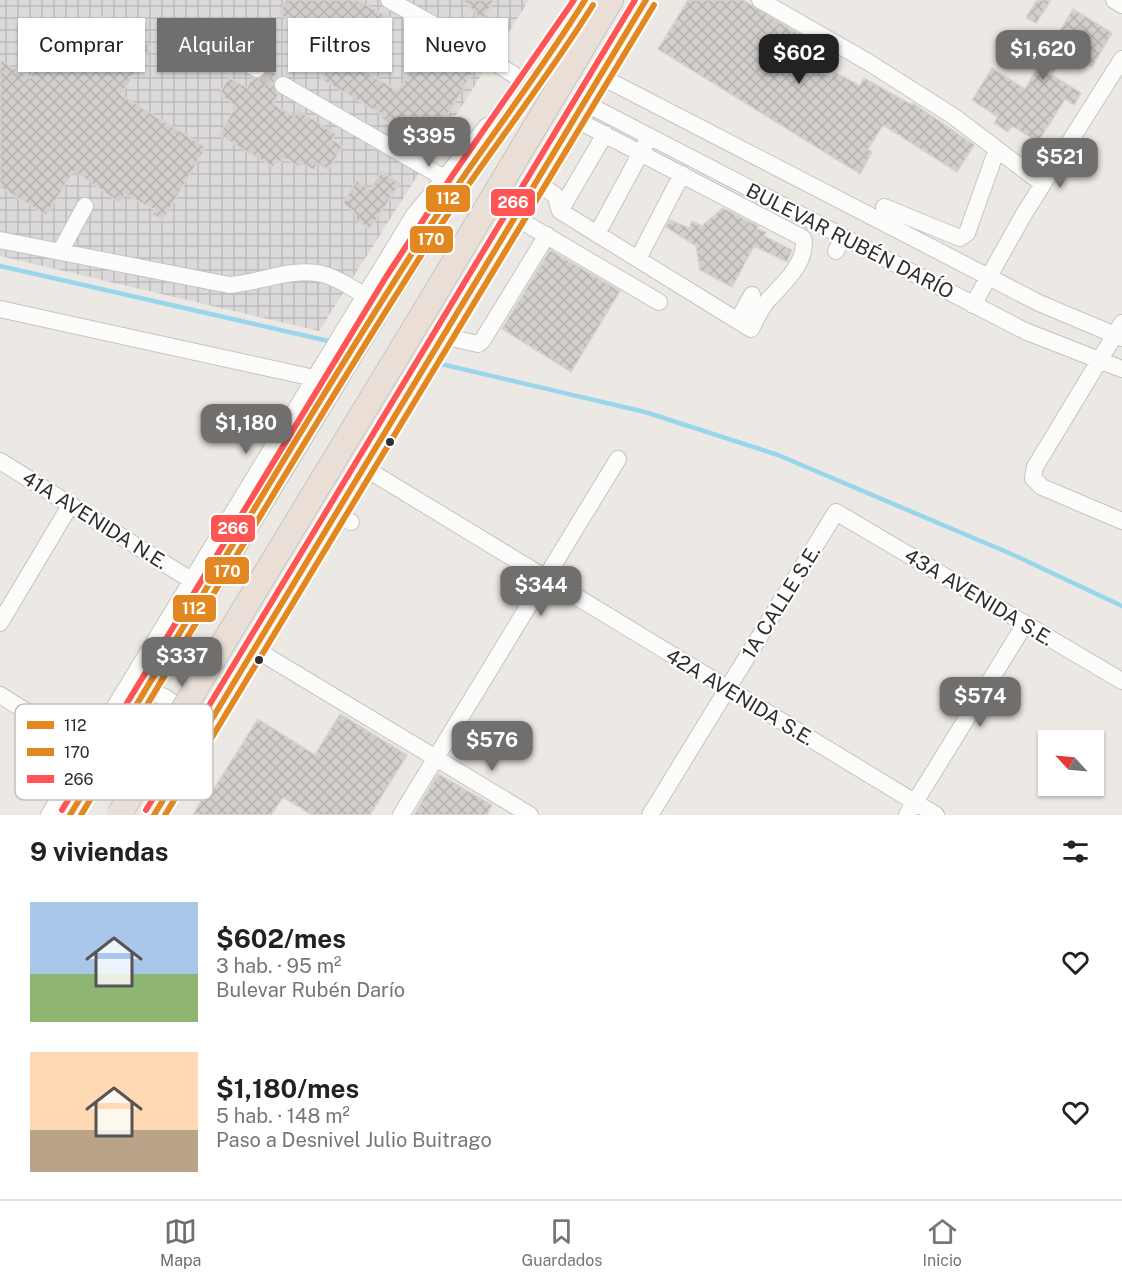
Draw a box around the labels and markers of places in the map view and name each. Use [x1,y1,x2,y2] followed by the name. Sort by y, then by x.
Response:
[994,30,1092,81] pin: $1,620
[763,34,835,85] pin: $602
[393,117,465,168] pin: $395
[1024,138,1096,189] pin: $521
[197,404,295,455] pin: $1,180
[384,436,396,448] unlabelled marker
[505,566,577,617] pin: $344
[146,637,218,688] pin: $337
[253,654,265,666] unlabelled marker
[944,677,1016,728] pin: $574
[456,721,528,772] pin: $576

